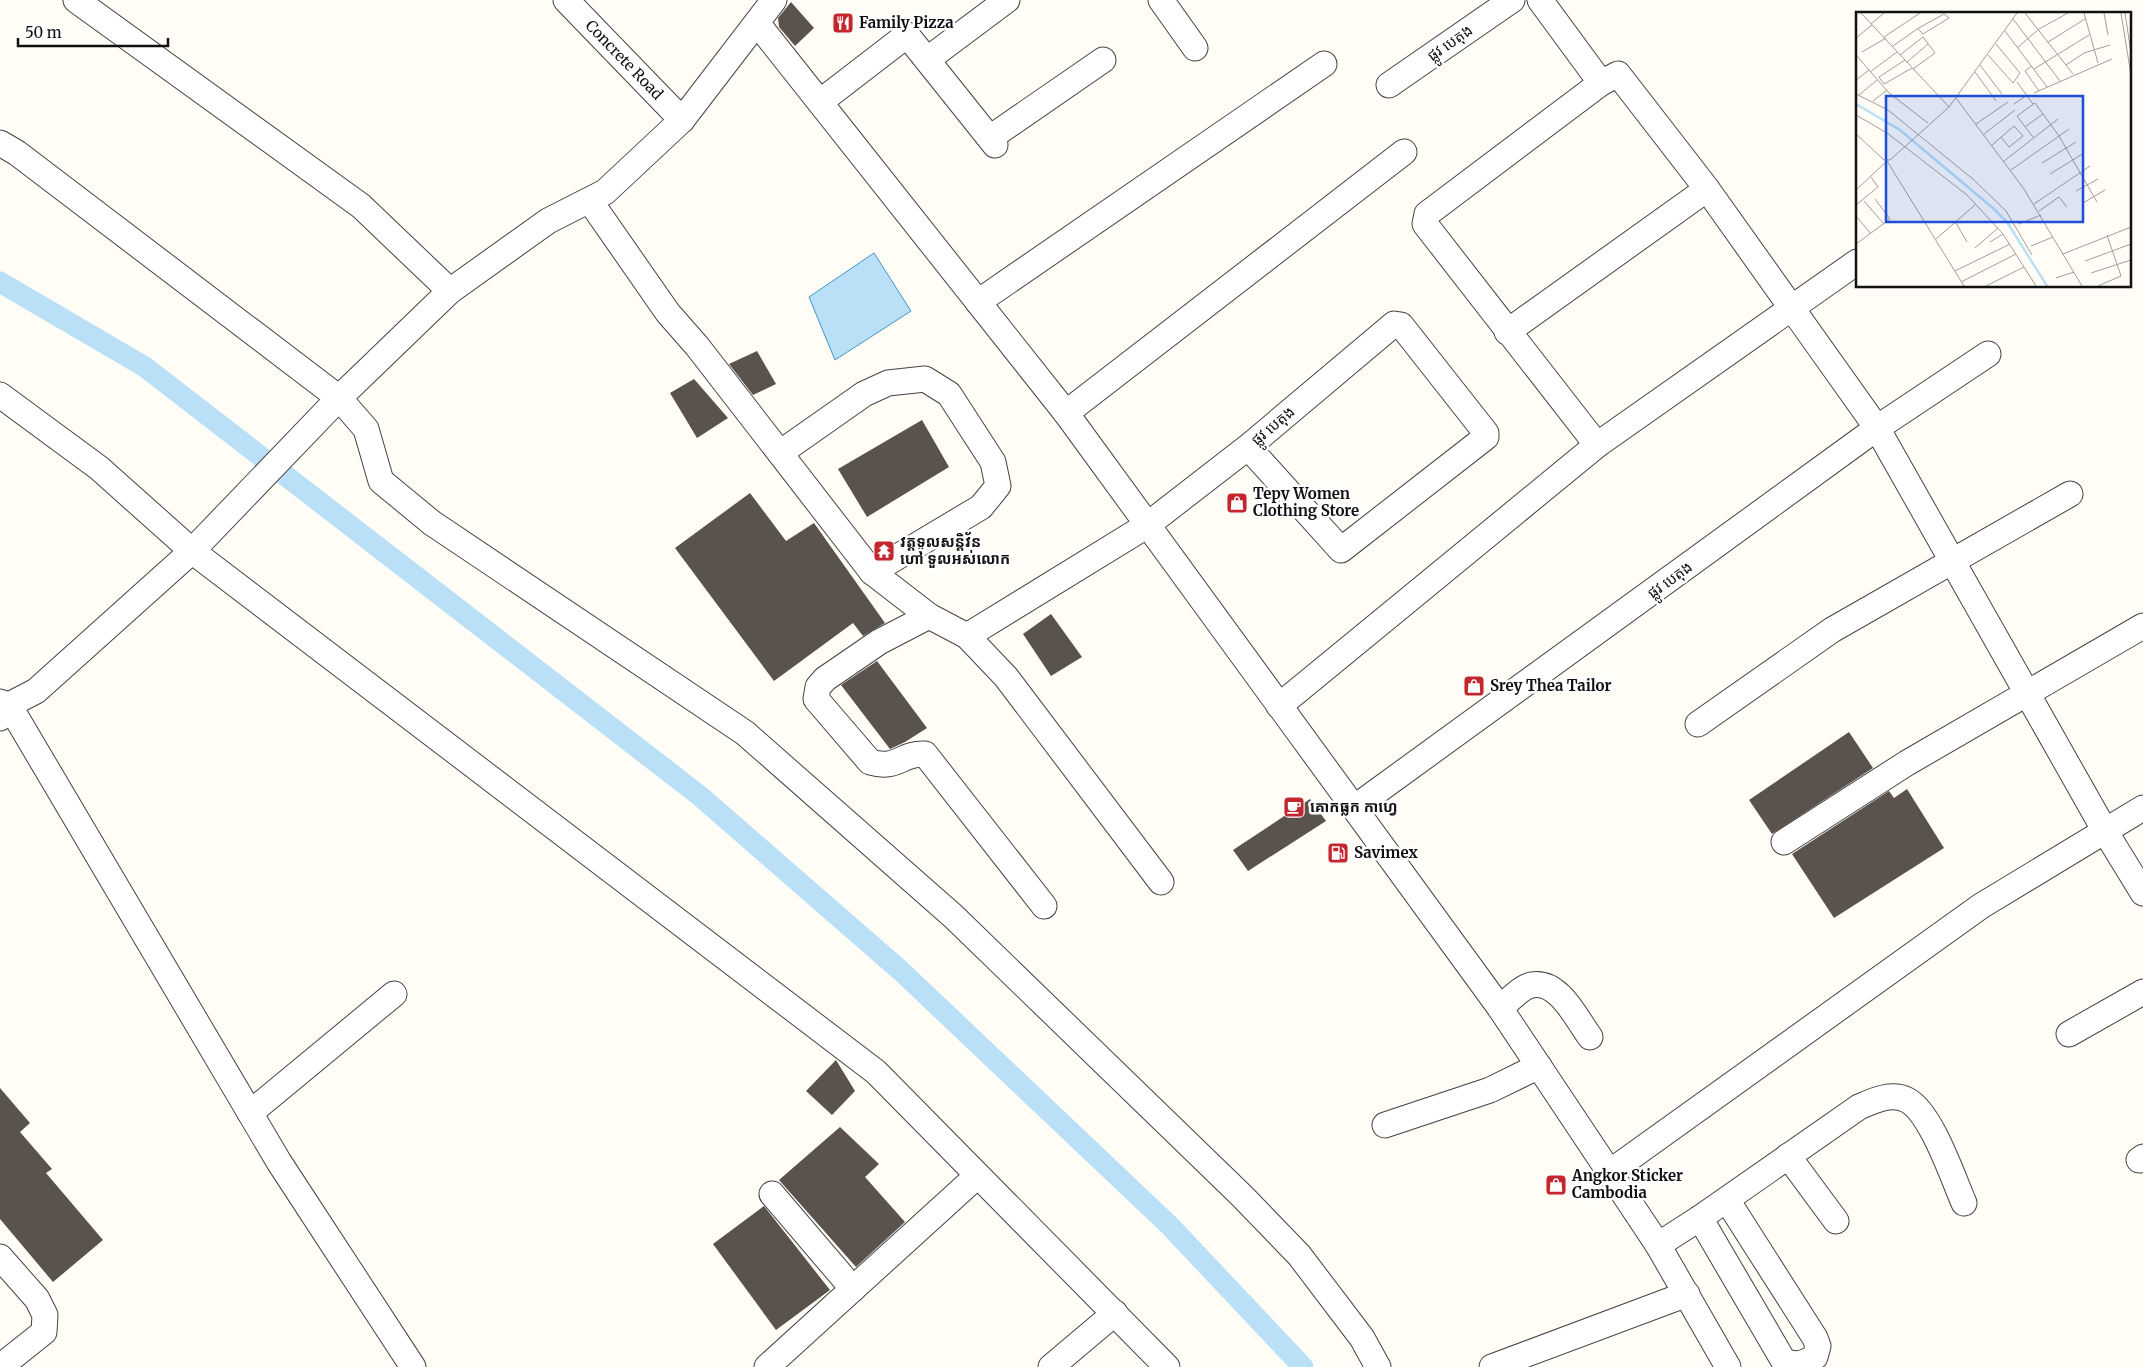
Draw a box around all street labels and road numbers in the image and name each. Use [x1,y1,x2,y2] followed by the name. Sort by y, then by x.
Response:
[582,16,667,103] street label: Concrete Road
[1423,20,1479,69] street label: ផ្លូវ បេតុង
[1247,402,1301,453] street label: ផ្លូវ បេតុង
[1644,557,1698,606] street label: ផ្លូវ បេតុង

